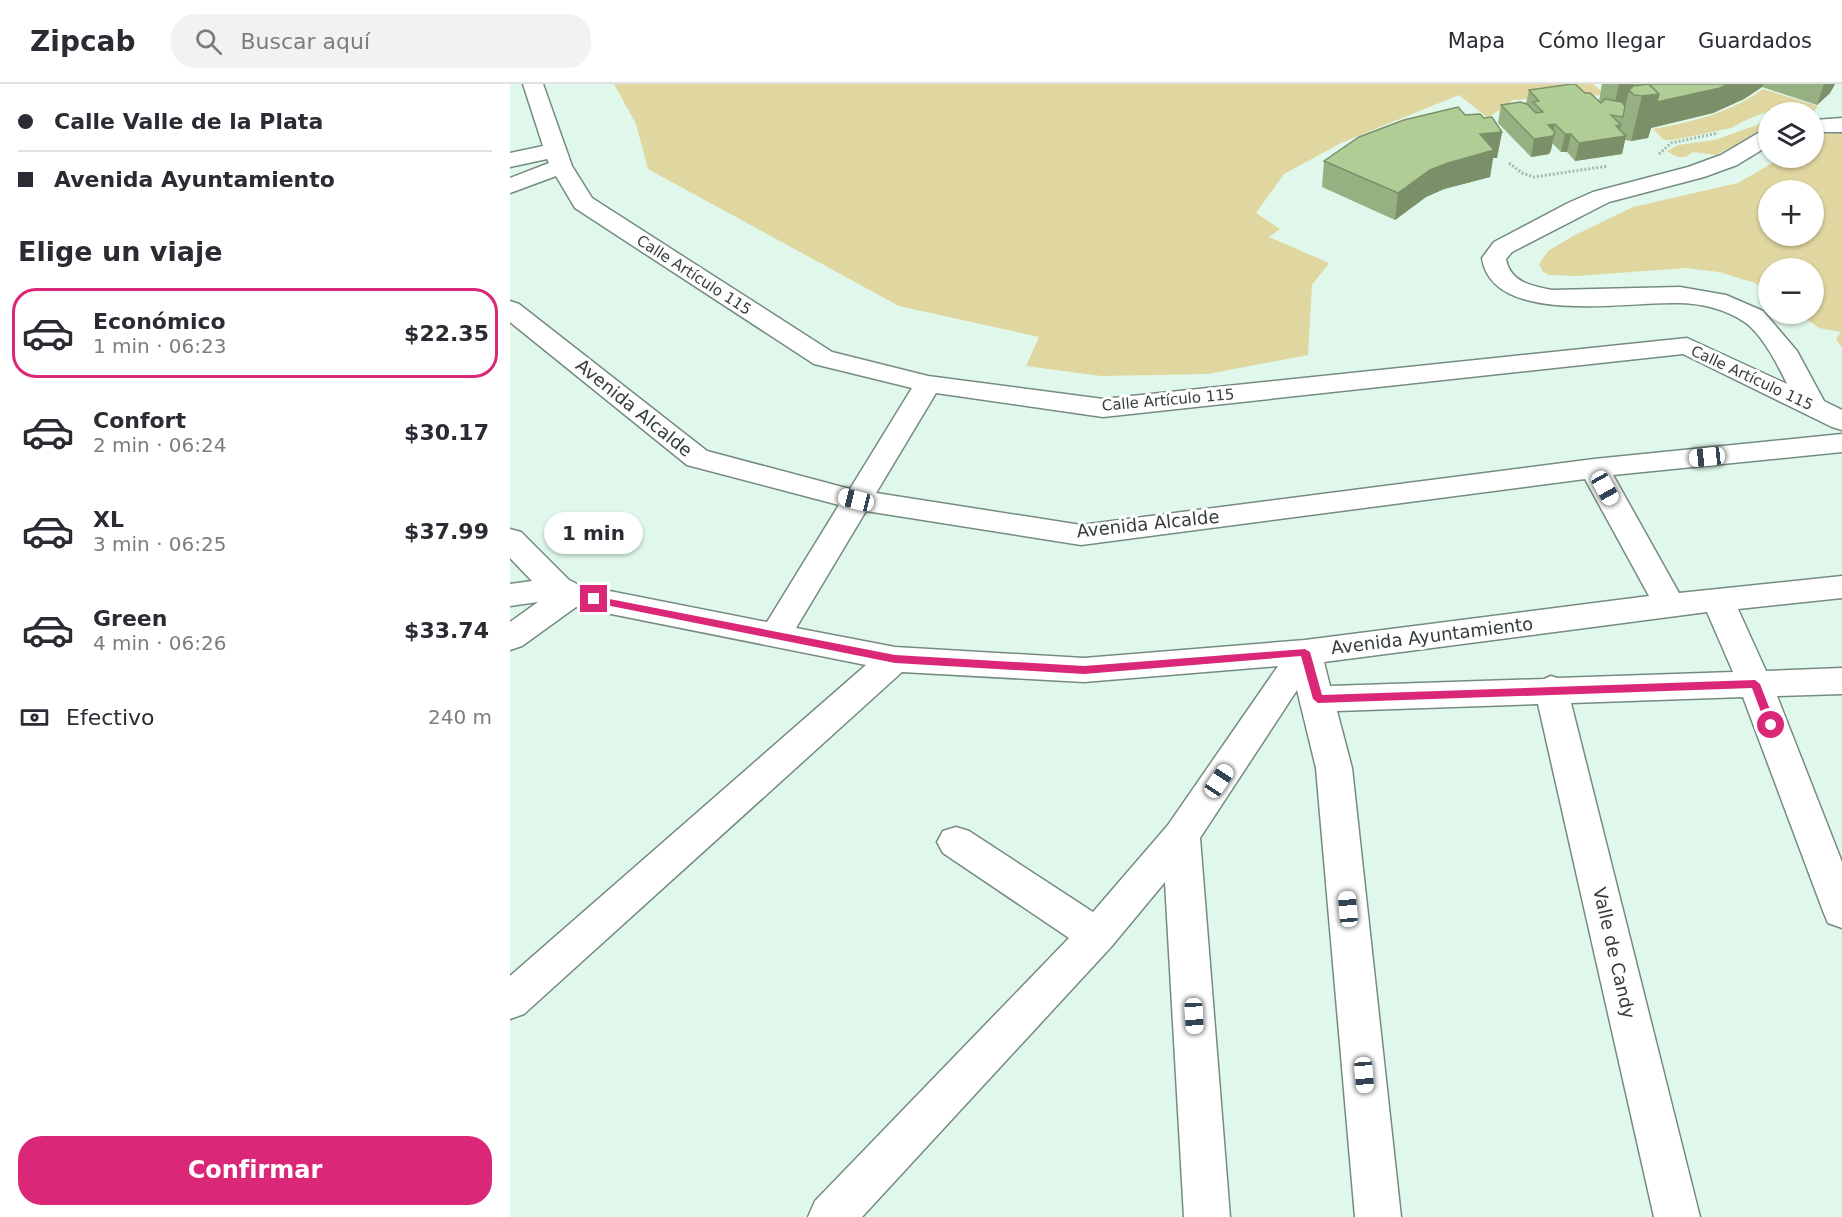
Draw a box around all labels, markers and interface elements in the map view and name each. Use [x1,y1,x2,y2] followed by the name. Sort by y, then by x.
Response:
[171,14,591,68] search box
[30,25,135,58] text: Zipcab
[192,25,225,58] icon: search
[240,29,370,54] text: Buscar aquí
[1448,29,1505,53] text: Mapa
[1538,29,1665,53] text: Cómo llegar
[1698,29,1812,53] text: Guardados
[1758,102,1824,324] map controls
[1758,102,1824,168] button: layers
[54,109,323,134] text: Calle Valle de la Plata
[54,167,335,192] text: Avenida Ayuntamiento
[1758,180,1824,246] button: +
[633,231,755,319] street label: Calle Artículo 115
[18,236,222,267] text: Elige un viaje
[1758,258,1824,324] button: −
[21,306,75,360] icon: car
[93,309,226,334] text: Económico
[404,321,489,346] text: $22.35
[93,334,227,358] text: 1 min · 06:23
[1688,342,1816,414] street label: Calle Artículo 115
[572,354,697,461] street label: Avenida Alcalde
[1101,385,1235,415] street label: Calle Artículo 115
[21,405,75,459] icon: car
[93,408,186,433] text: Confort
[404,420,489,445] text: $30.17
[93,433,227,457] text: 2 min · 06:24
[1688,446,1726,468] car
[1588,468,1622,508] car
[836,487,876,513] car
[21,504,75,558] icon: car
[1076,506,1220,541] street label: Avenida Alcalde
[93,507,124,532] text: XL
[544,512,644,554] callout: 1 min
[404,519,489,544] text: $37.99
[562,521,625,545] text: 1 min
[93,532,227,556] text: 3 min · 06:25
[580,585,607,612] route end
[21,603,75,657] icon: car
[93,606,167,631] text: Green
[1330,613,1534,658] street label: Avenida Ayuntamiento
[404,618,489,643] text: $33.74
[93,631,227,655] text: 4 min · 06:26
[18,701,51,734] icon: cash
[66,705,155,730] text: Efectivo
[428,705,492,729] text: 240 m
[1757,711,1784,738] route start
[1201,761,1237,801] car
[1589,885,1640,1021] street label: Valle de Candy
[1337,890,1359,928] car
[1184,998,1204,1034] car
[1353,1056,1375,1094] car
[18,1136,492,1205] button: Confirmar

